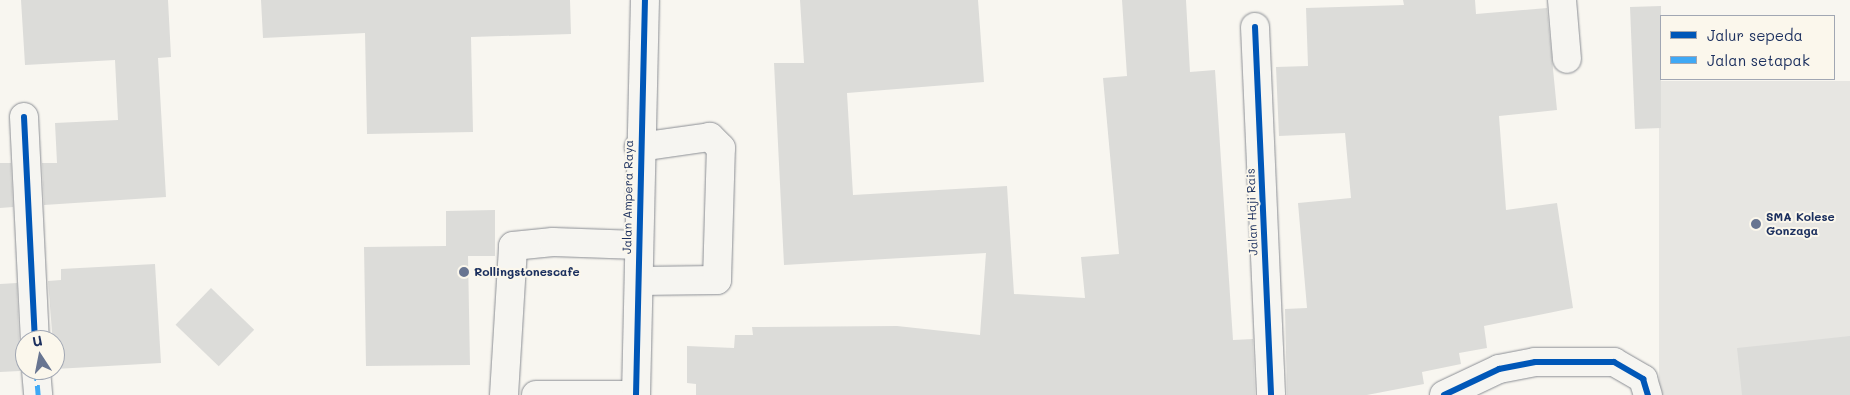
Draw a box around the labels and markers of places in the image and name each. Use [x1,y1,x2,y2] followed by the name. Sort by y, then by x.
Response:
[1766,210,1835,238] place label: SMA Kolese Gonzaga
[1750,218,1762,230] marker: SMA Kolese Gonzaga
[474,265,580,279] place label: Rollingstonescafe
[458,266,470,278] marker: Rollingstonescafe

